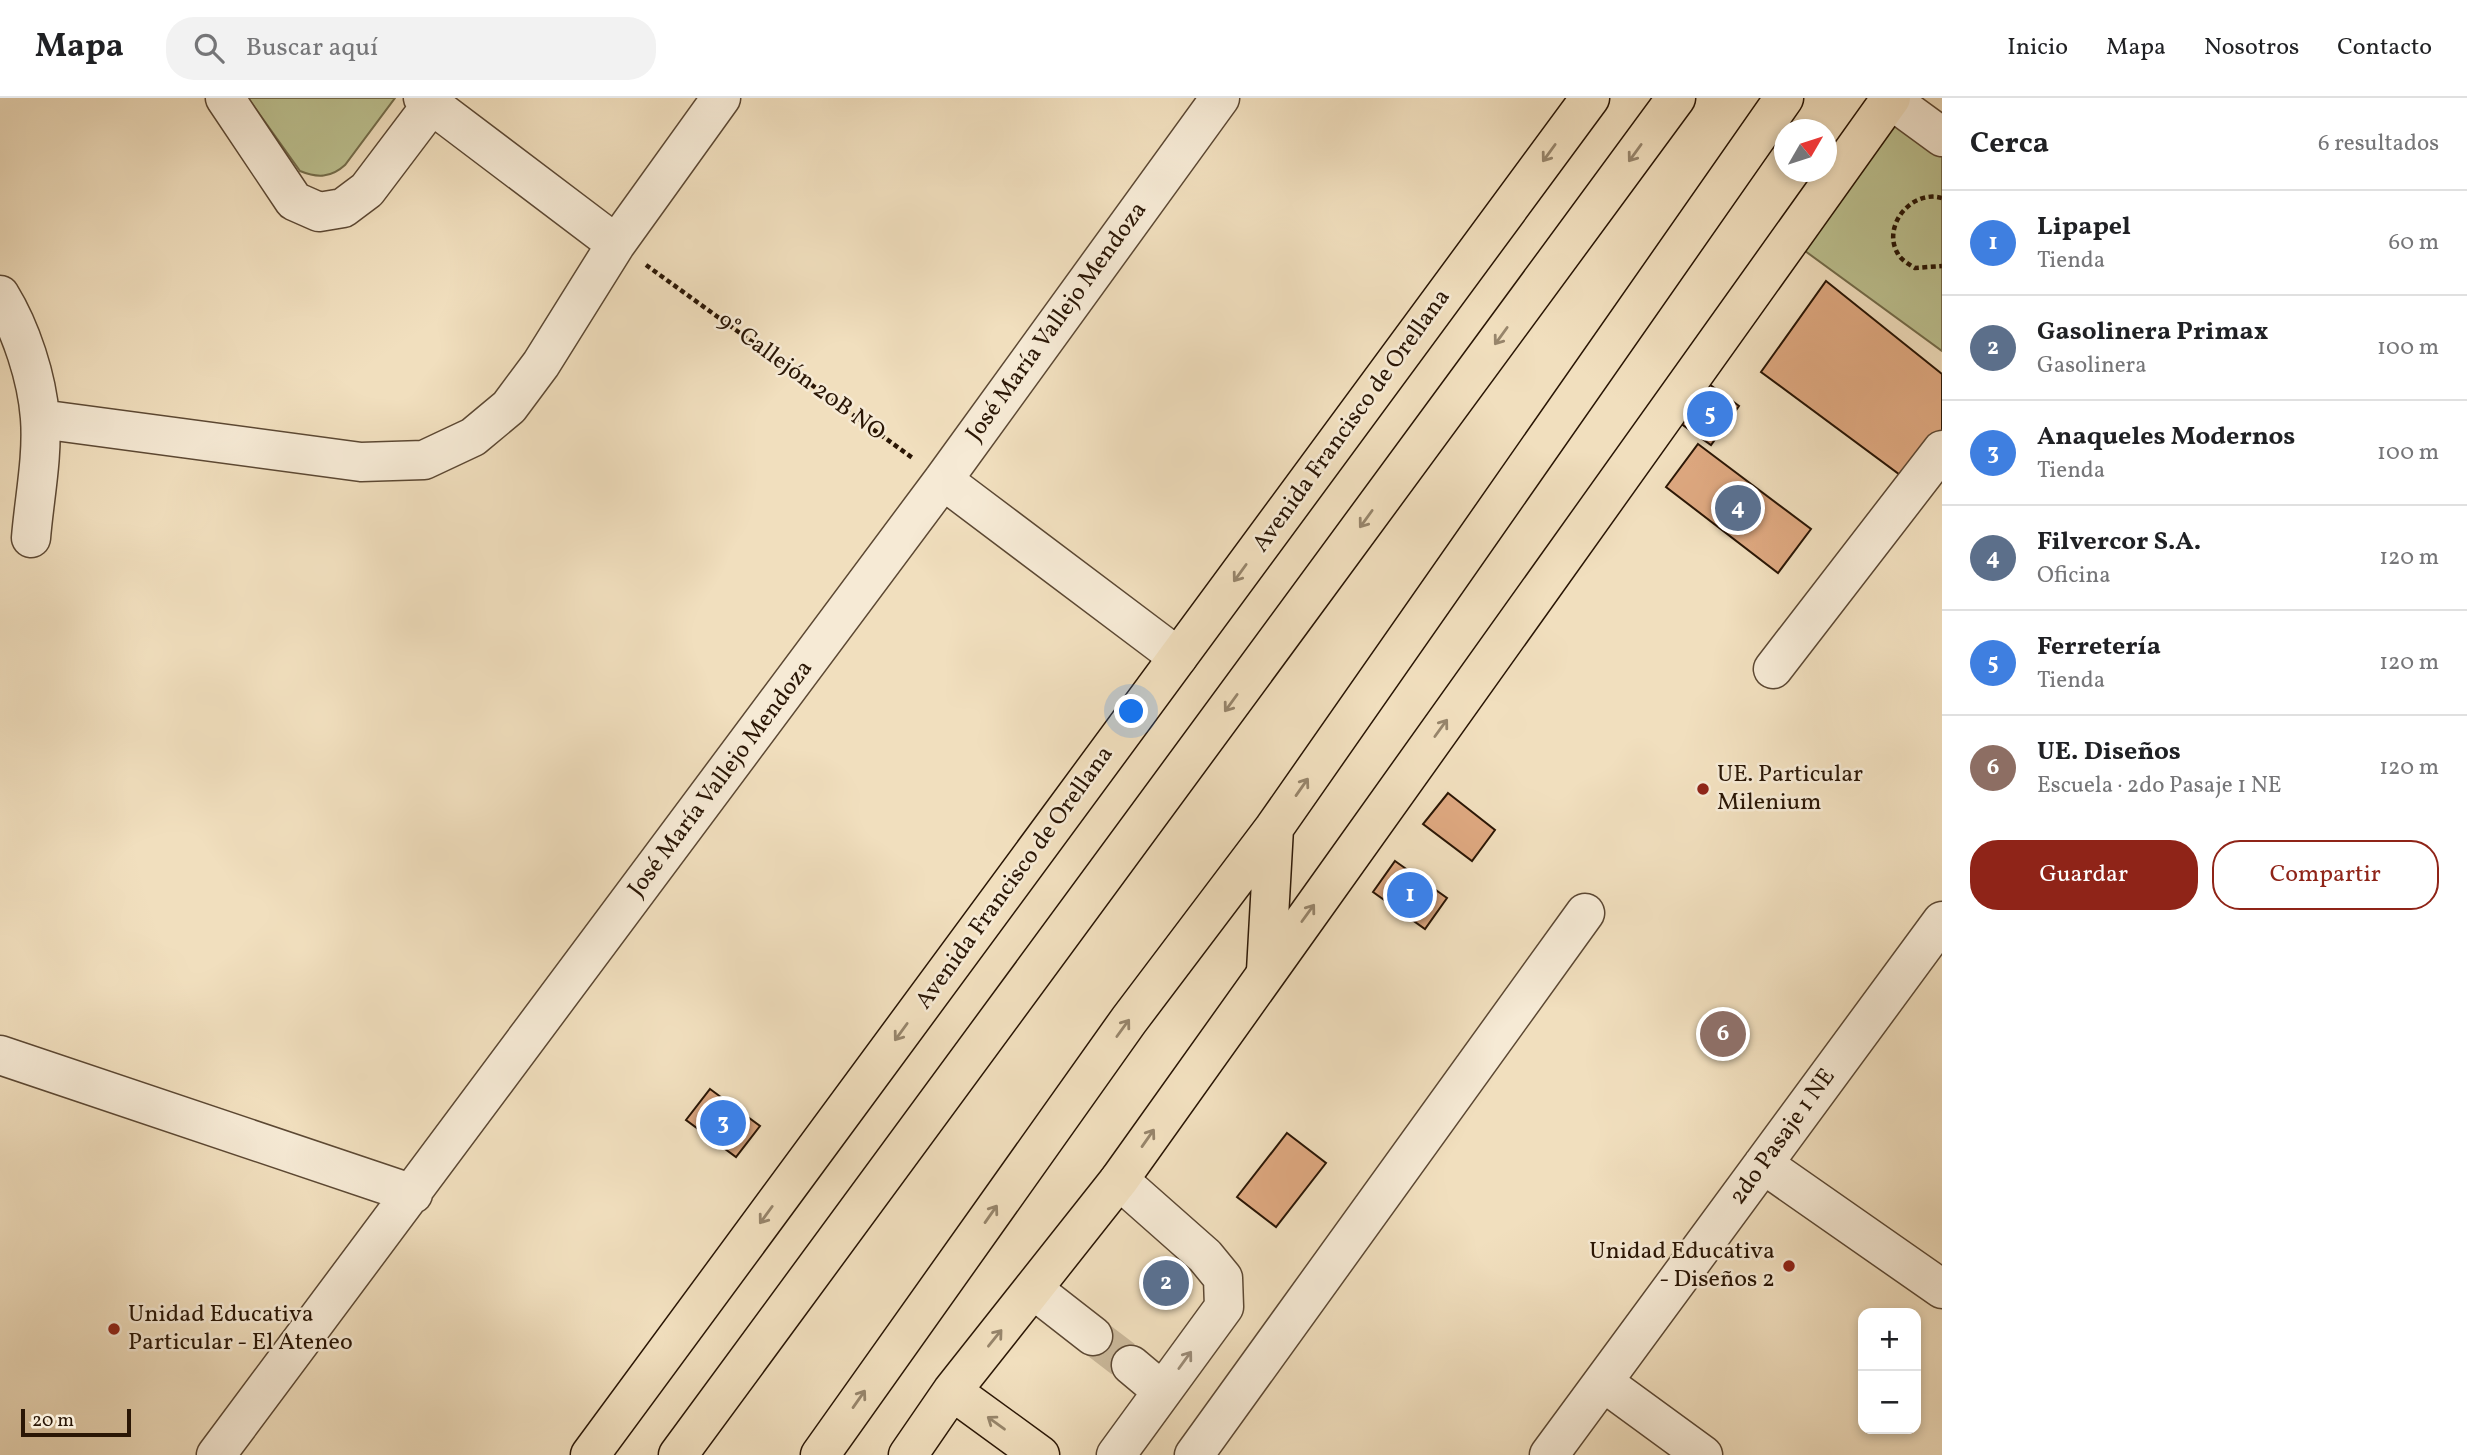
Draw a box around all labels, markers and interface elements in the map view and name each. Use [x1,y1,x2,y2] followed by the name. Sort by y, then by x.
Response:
[166,17,656,80] search box
[35,25,124,71] text: Mapa
[190,29,228,67] icon: search
[246,30,378,66] text: Buscar aquí
[2007,31,2068,65] text: Inicio
[2106,31,2166,65] text: Mapa
[2204,31,2299,65] text: Nosotros
[2337,31,2432,65] text: Contacto
[1774,119,1837,182] north arrow
[1970,123,2049,165] text: Cerca
[2318,128,2439,160] text: 6 resultados
[1542,143,1557,162] one-way arrow
[1628,143,1643,162] one-way arrow
[958,195,1156,449] street label: José María Vallejo Mendoza
[2037,209,2131,245] text: Lipapel
[1988,227,1998,259] text: 1
[2389,227,2439,259] text: 60 m
[2037,245,2105,277] text: Tienda
[1245,282,1459,560] street label: Avenida Francisco de Orellana
[710,304,892,450] street label: 9° Callejón 20B NO
[2037,314,2268,350] text: Gasolinera Primax
[1493,326,1508,345] one-way arrow
[1987,332,1999,364] text: 2
[2377,332,2439,364] text: 100 m
[2037,350,2147,382] text: Gasolinera
[1687,388,1733,440] pin: 5
[2037,419,2295,455] text: Anaqueles Modernos
[1987,437,1999,469] text: 3
[2377,437,2439,469] text: 100 m
[2037,455,2105,487] text: Tienda
[1715,482,1761,534] pin: 4
[1359,510,1374,529] one-way arrow
[2037,524,2201,560] text: Filvercor S.A.
[1986,542,2000,574] text: 4
[2379,542,2439,574] text: 120 m
[2037,560,2111,592] text: Oficina
[1233,563,1247,582] one-way arrow
[2037,629,2161,665] text: Ferretería
[1987,647,1999,679] text: 5
[2379,647,2439,679] text: 120 m
[620,653,822,905] street label: José María Vallejo Mendoza
[2037,665,2105,697] text: Tienda
[1224,693,1238,712] one-way arrow
[1114,694,1148,728] your location
[1433,719,1448,738] one-way arrow
[2037,734,2181,770] text: UE. Diseños
[908,739,1122,1017] street label: Avenida Francisco de Orellana
[1987,752,1999,784] text: 6
[2379,752,2439,784] text: 120 m
[1717,758,1863,820] place label: UE. Particular Milenium
[2037,770,2282,802] text: Escuela · 2do Pasaje 1 NE
[1295,778,1309,797] one-way arrow
[1695,781,1711,797] marker: UE. Particular Milenium
[1970,840,2198,910] button: Guardar
[2212,840,2439,910] button: Compartir
[1387,869,1433,921] pin: 1
[1301,904,1315,923] one-way arrow
[1700,1008,1746,1060] pin: 6
[1116,1019,1130,1038] one-way arrow
[894,1022,909,1041] one-way arrow
[1722,1062,1844,1212] street label: 2do Pasaje 1 NE
[700,1097,746,1149] pin: 3
[1141,1129,1155,1148] one-way arrow
[759,1205,773,1224] one-way arrow
[984,1205,998,1224] one-way arrow
[1589,1235,1775,1297] place label: Unidad Educativa - Diseños 2
[1143,1257,1189,1309] pin: 2
[1781,1258,1797,1274] marker: Unidad Educativa - Diseños 2
[128,1298,353,1360] place label: Unidad Educativa Particular - El Ateneo
[1858,1308,1921,1434] map controls
[1858,1308,1921,1371] button: +
[106,1321,122,1337] marker: Unidad Educativa Particular - El Ateneo
[987,1330,1003,1348] one-way arrow
[1177,1351,1192,1370] one-way arrow
[1858,1371,1921,1434] button: −
[852,1390,866,1409] one-way arrow
[21,1406,131,1438] scale bar
[32,1408,74,1434] text: 20 m
[987,1416,1006,1430] one-way arrow

